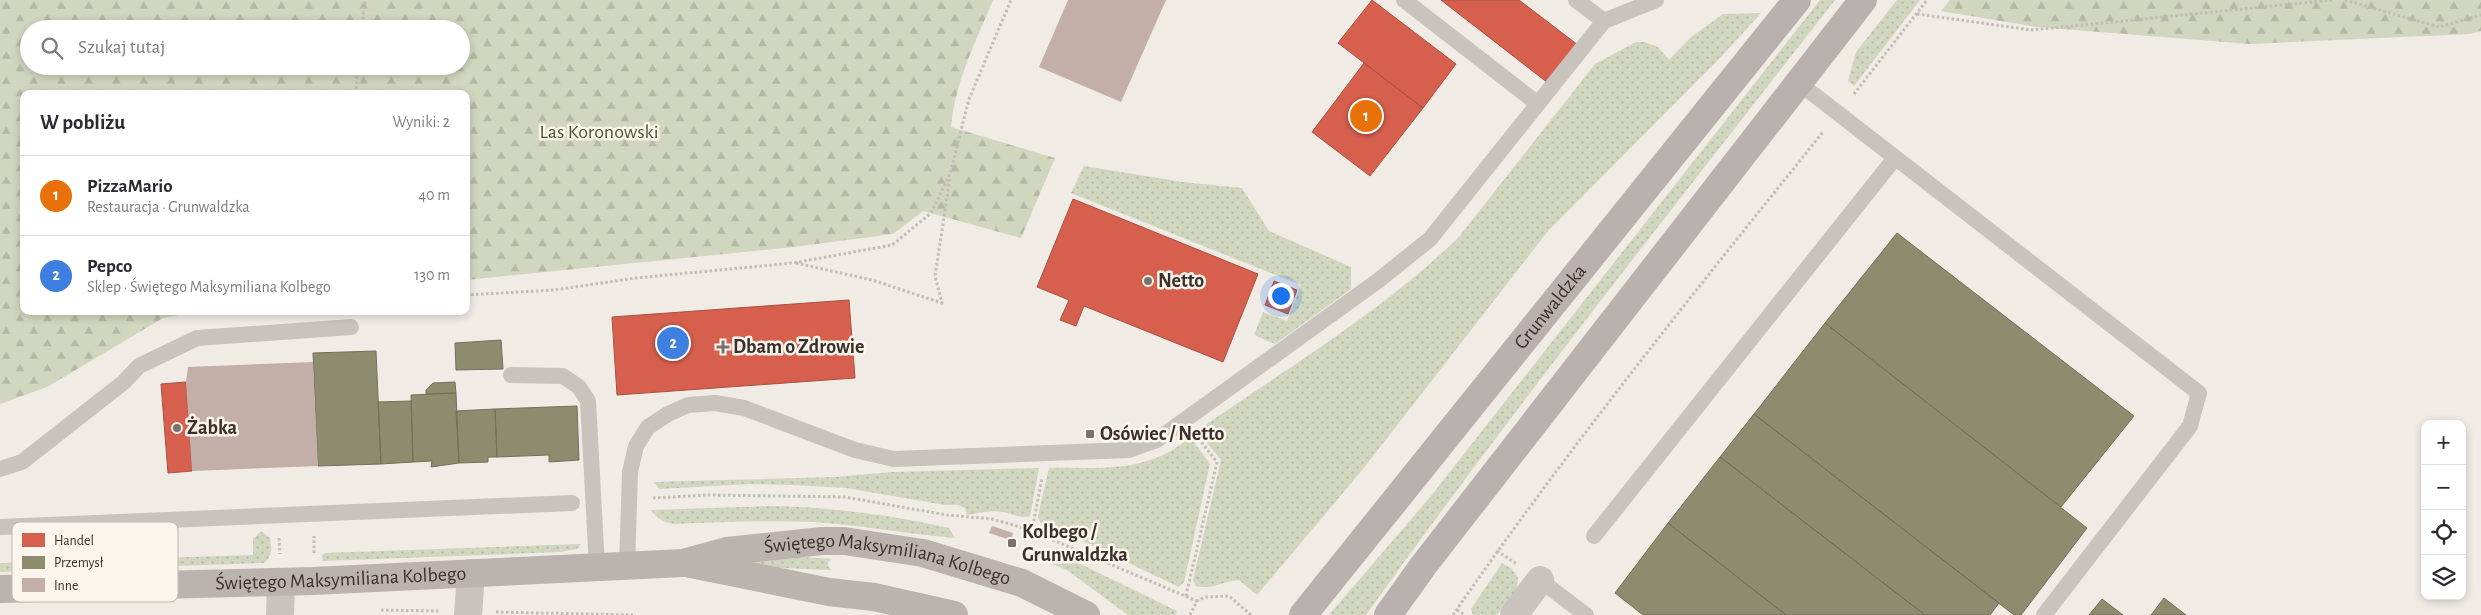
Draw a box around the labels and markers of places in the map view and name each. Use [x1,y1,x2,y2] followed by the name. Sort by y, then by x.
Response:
[1350,97,1382,135] pin: 1
[1158,271,1204,291] place label: Netto
[1142,275,1154,287] marker: Netto
[657,324,689,362] pin: 2
[733,337,865,357] place label: Dbam o Zdrowie
[717,341,729,353] marker: Dbam o Zdrowie
[187,416,238,438] place label: Żabka
[171,422,183,434] marker: Żabka
[1100,424,1225,444] place label: Osówiec / Netto
[1084,428,1096,440] marker: Osówiec / Netto
[1022,522,1128,565] place label: Kolbego / Grunwaldzka
[1006,537,1018,549] marker: Kolbego / Grunwaldzka

